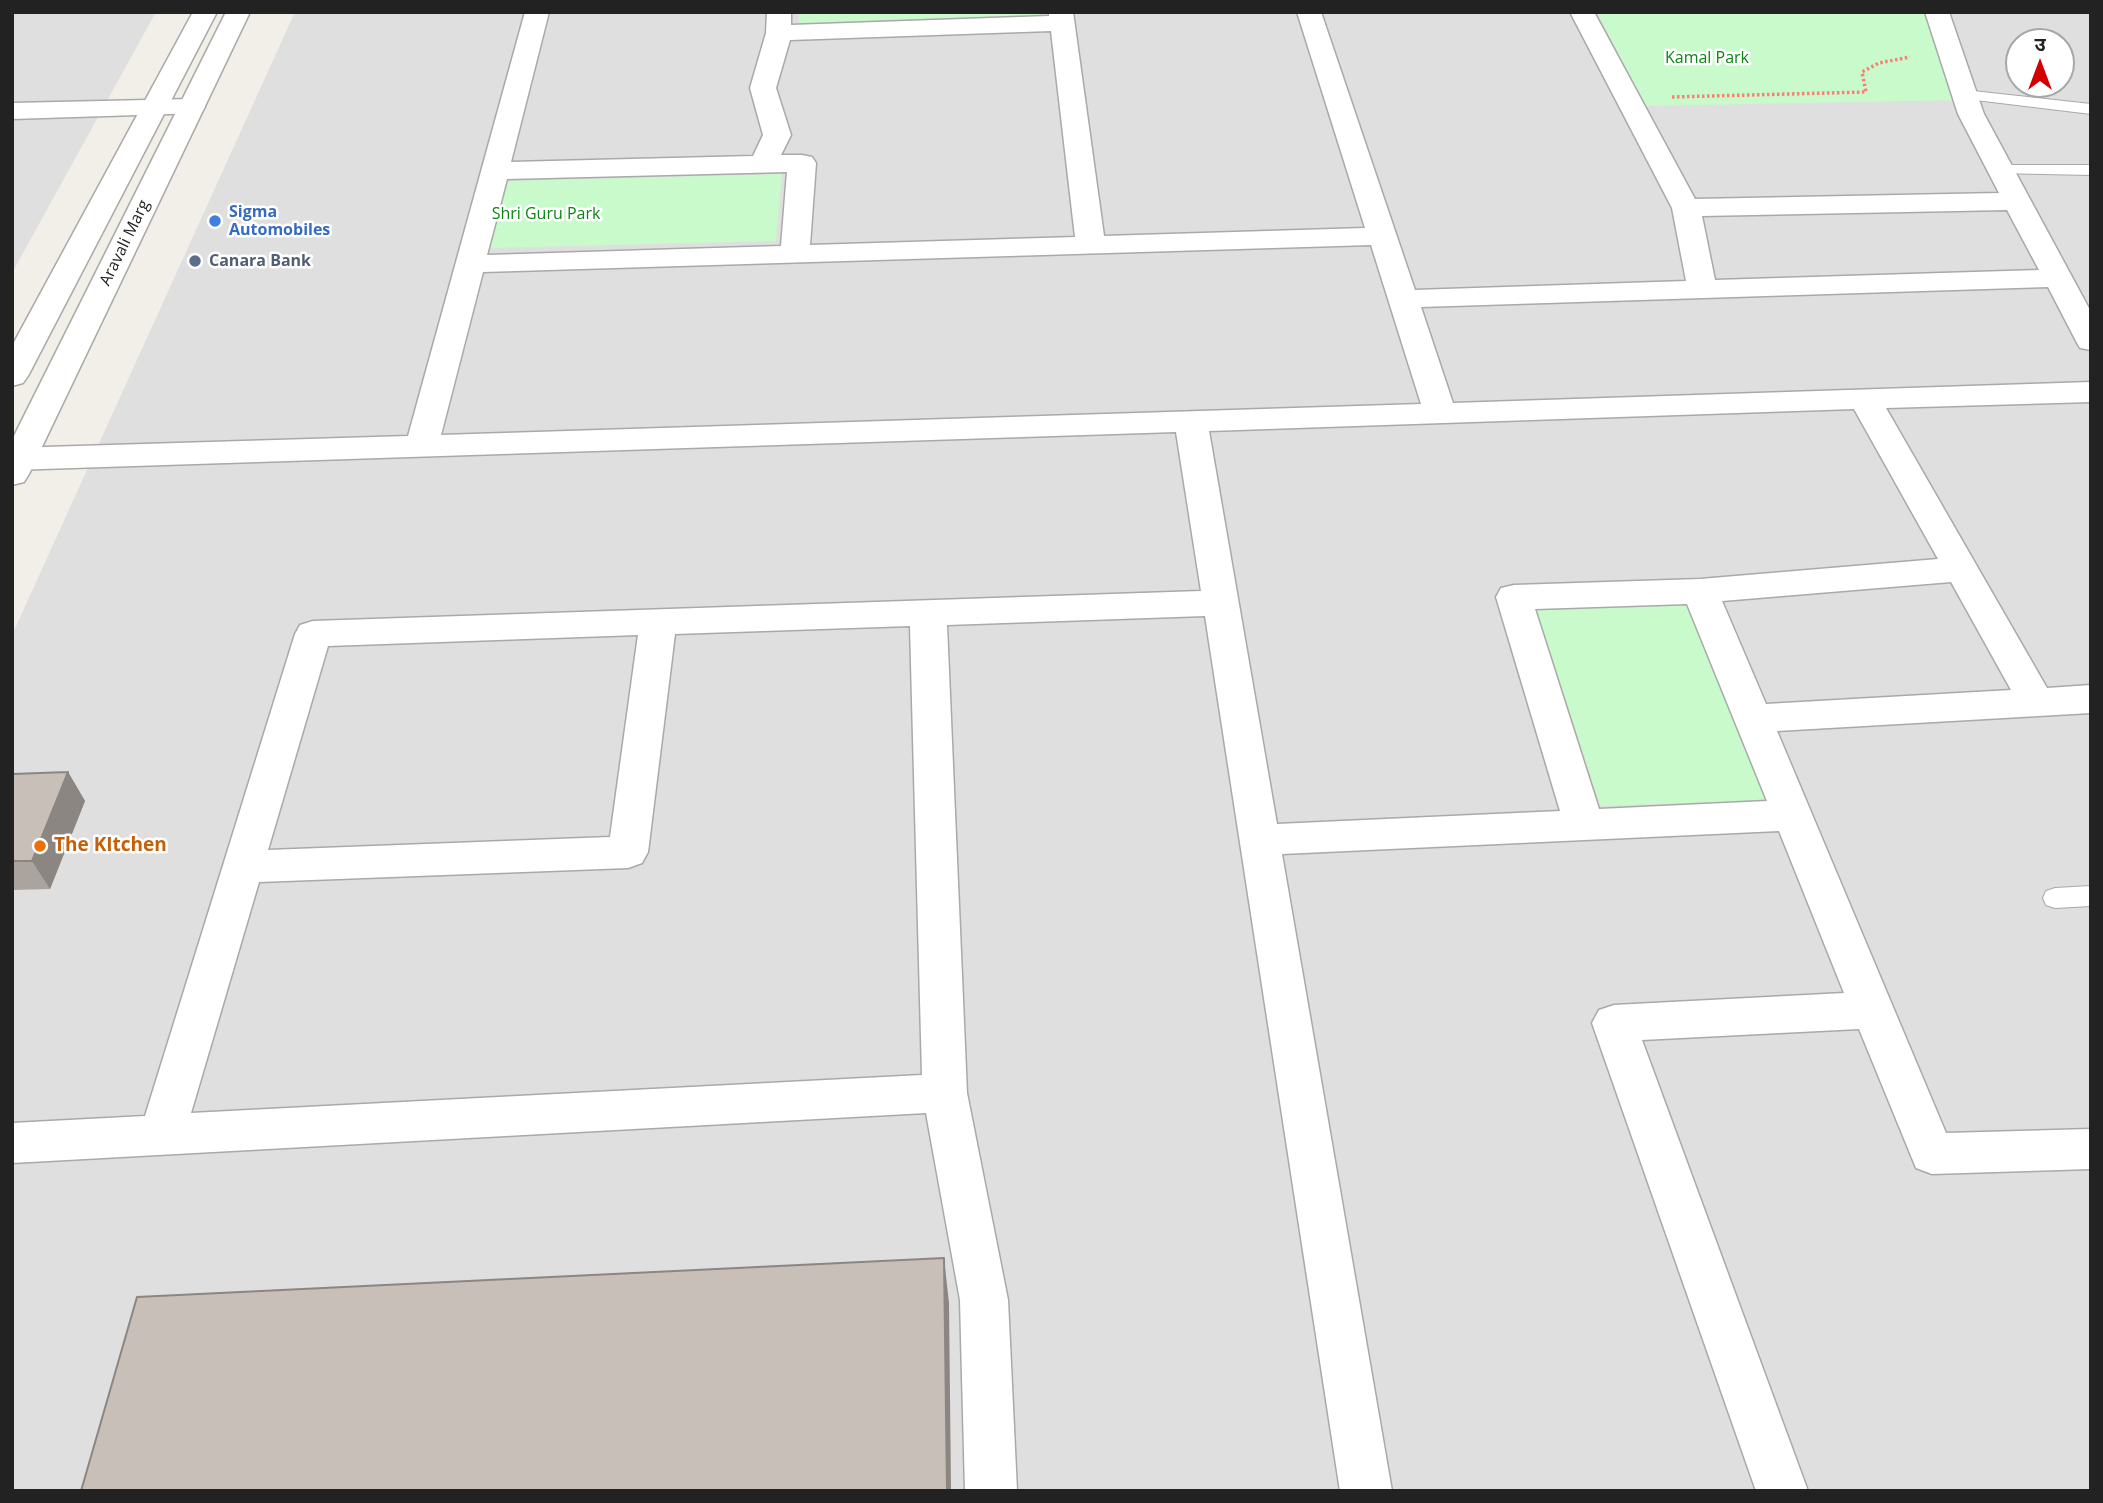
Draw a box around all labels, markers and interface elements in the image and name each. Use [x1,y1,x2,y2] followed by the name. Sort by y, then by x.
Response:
[2005,28,2075,98] north arrow
[2034,31,2046,57] text: उ
[1665,48,1749,68] park label: Kamal Park
[96,197,154,289] street label: Aravali Marg
[229,202,330,240] place label: Sigma Automobiles
[492,204,600,224] park label: Shri Guru Park
[207,213,223,229] marker: Sigma Automobiles
[209,251,311,271] place label: Canara Bank
[187,253,203,269] marker: Canara Bank
[54,835,167,857] place label: The KItchen
[32,838,48,854] marker: The KItchen

